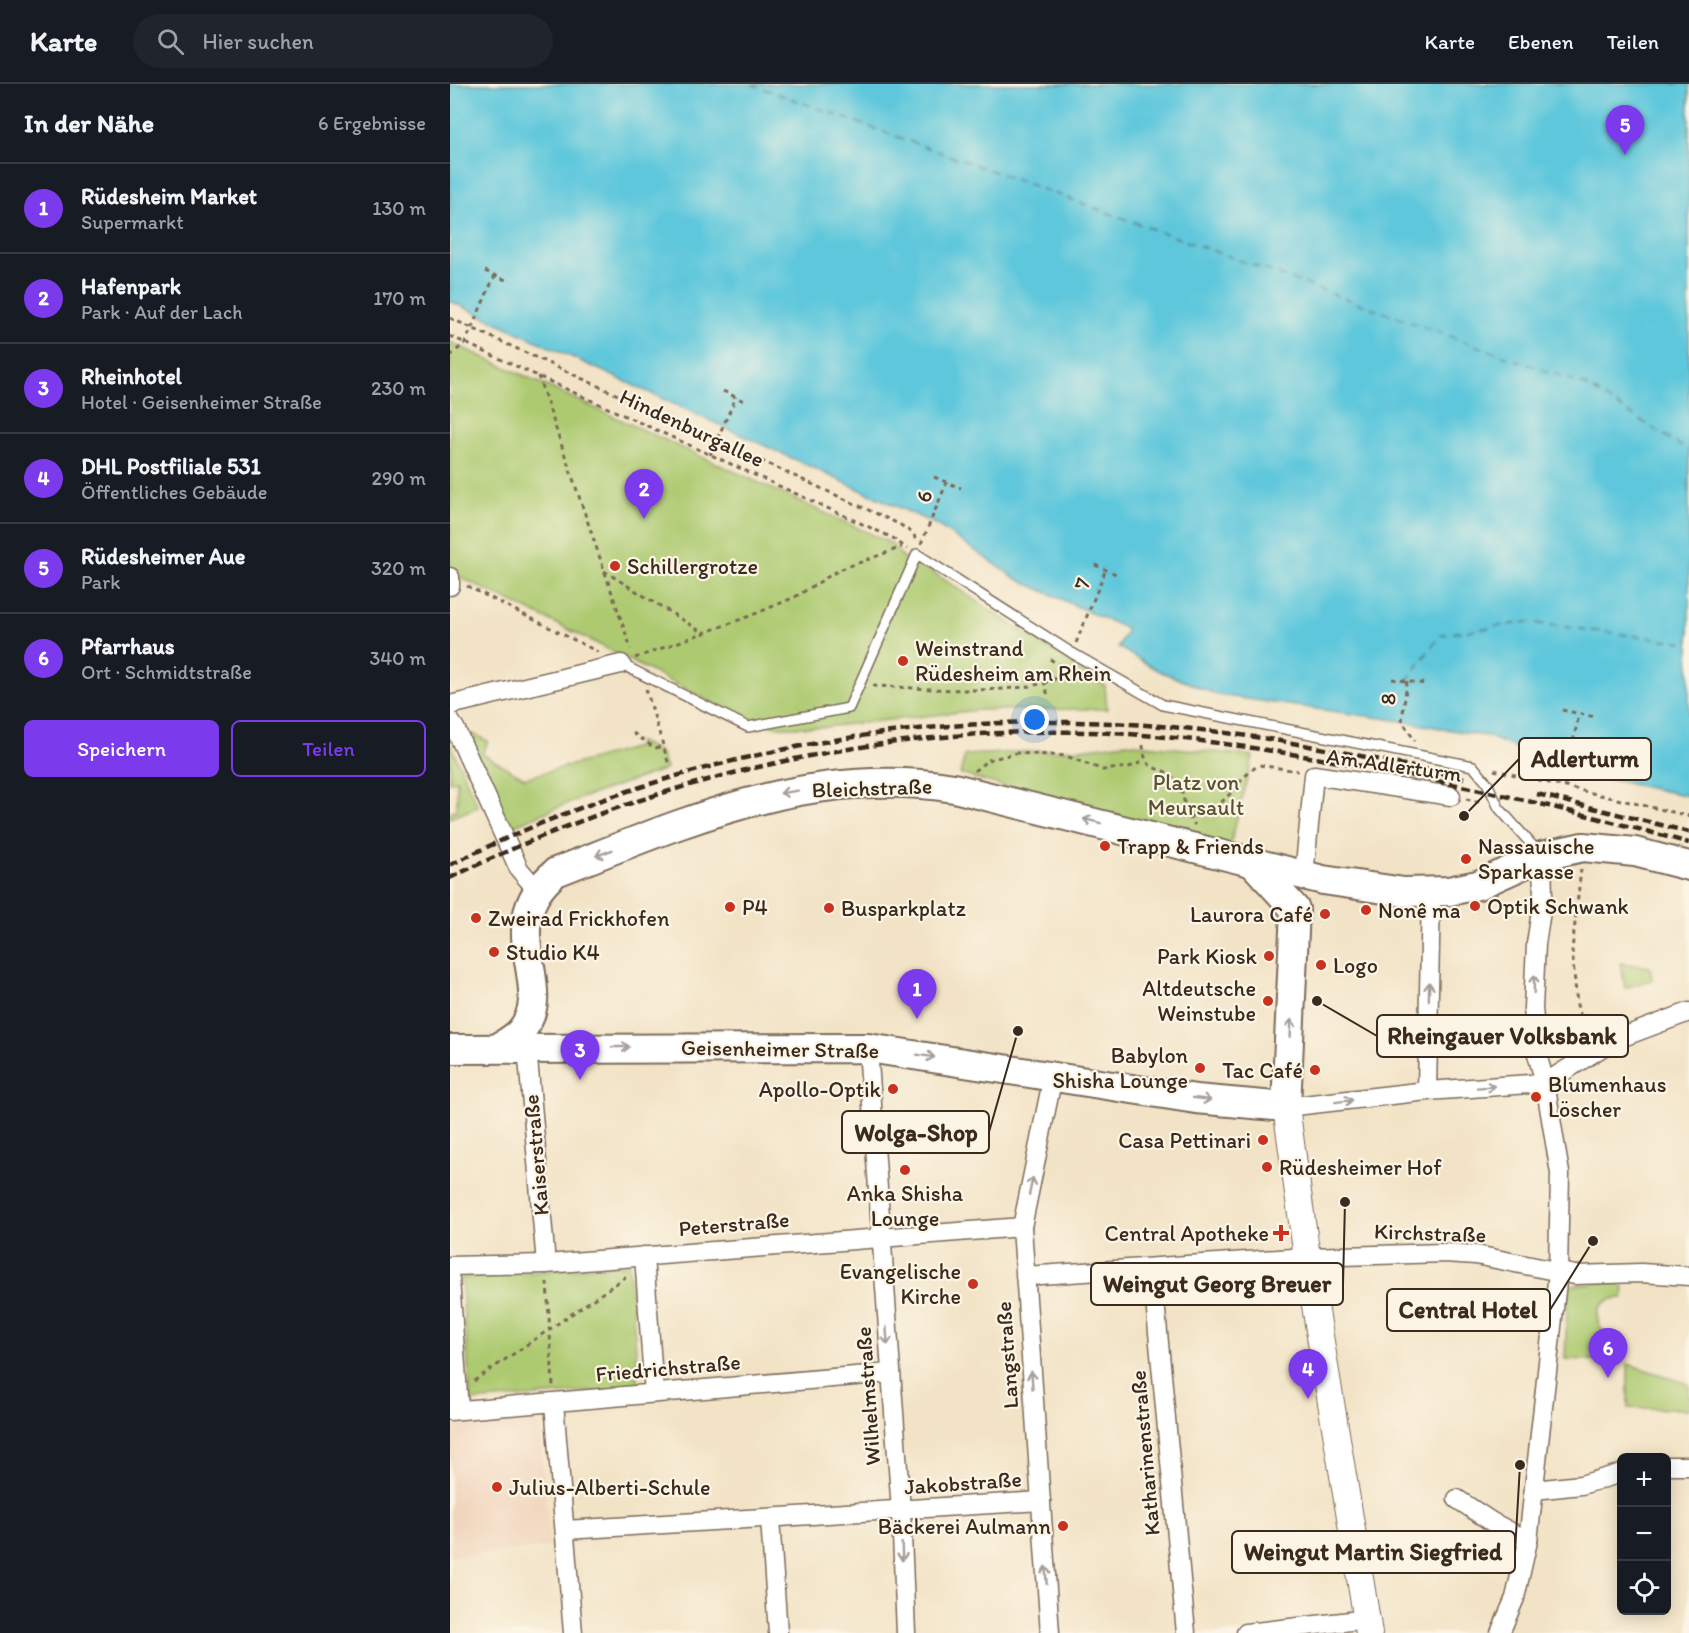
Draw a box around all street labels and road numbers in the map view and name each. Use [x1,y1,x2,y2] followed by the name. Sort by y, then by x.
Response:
[616,383,768,473] street label: Hindenburgallee
[909,486,939,506] street label: 6
[1067,574,1097,594] street label: 7
[1374,692,1402,706] street label: 8
[1325,742,1464,788] street label: Am Adlerturm
[811,772,933,804] street label: Bleichstraße
[681,1034,879,1064] street label: Geisenheimer Straße
[517,1093,555,1217] street label: Kaiserstraße
[677,1206,791,1242] street label: Peterstraße
[1373,1218,1487,1248] street label: Kirchstraße
[990,1300,1024,1410] street label: Langstraße
[850,1326,886,1466] street label: Wilhelmstraße
[594,1348,742,1388] street label: Friedrichstraße
[1124,1369,1166,1537] street label: Katharinenstraße
[903,1465,1023,1501] street label: Jakobstraße

